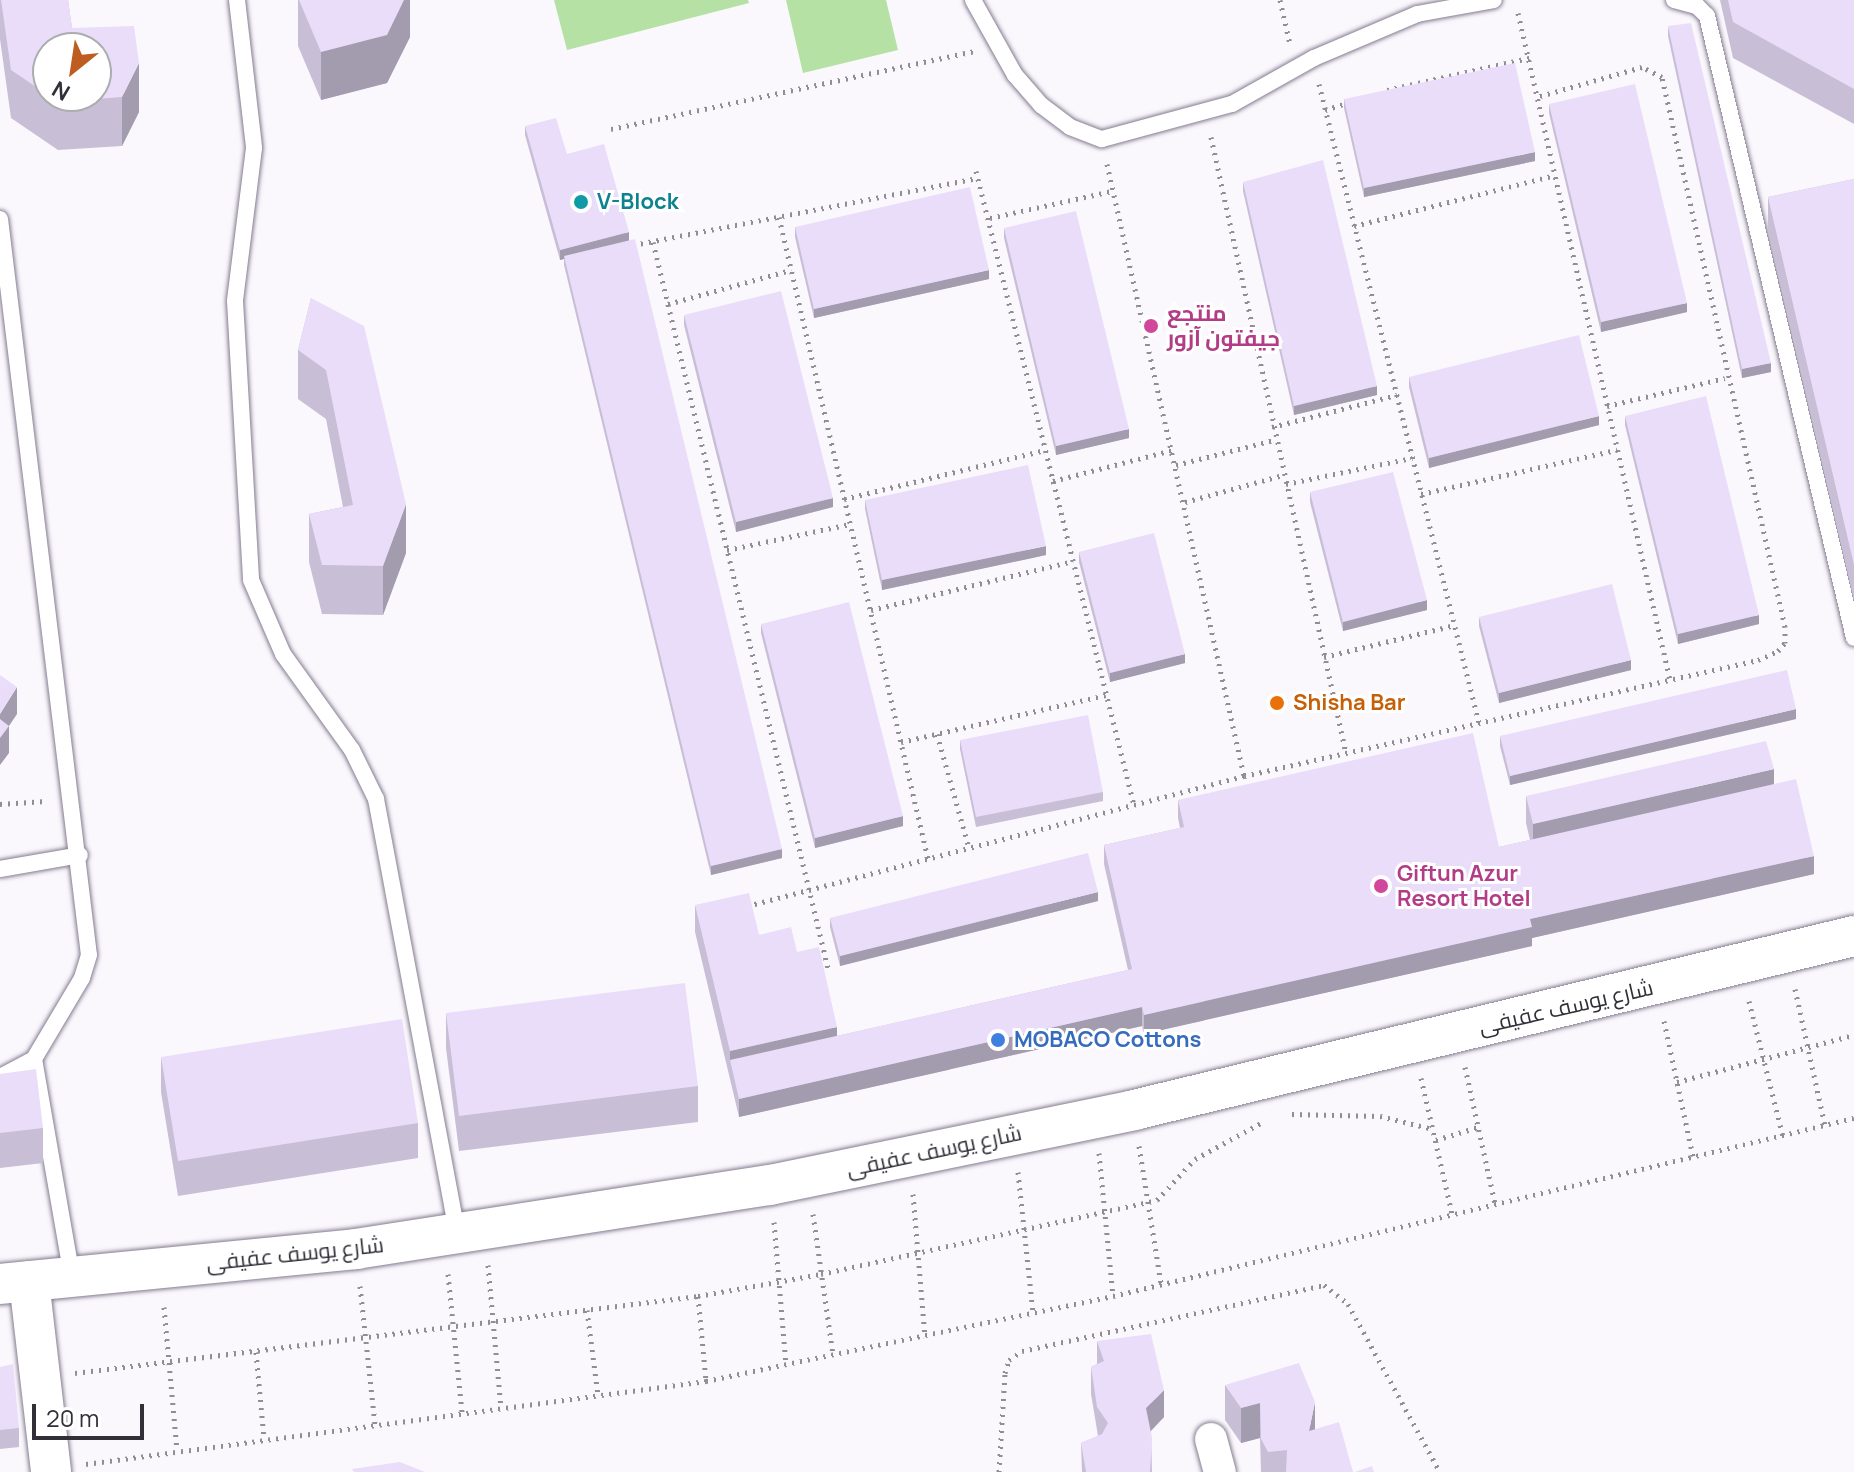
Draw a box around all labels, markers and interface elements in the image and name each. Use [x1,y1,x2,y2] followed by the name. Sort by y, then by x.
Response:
[32,32,112,112] north arrow
[47,74,75,108] text: N
[597,189,678,215] place label: V-Block
[572,193,590,211] marker: V-Block
[1167,300,1280,352] place label: منتجع جيفتون آزور
[1142,317,1160,335] marker: منتجع جيفتون آزور
[1293,690,1405,716] place label: Shisha Bar
[1268,694,1286,712] marker: Shisha Bar
[1397,860,1531,912] place label: Giftun Azur Resort Hotel
[1372,877,1390,895] marker: Giftun Azur Resort Hotel
[1476,974,1656,1040] street label: شارع يوسف عفيفى
[1014,1027,1201,1053] place label: MOBACO Cottons
[989,1031,1007,1049] marker: MOBACO Cottons
[844,1120,1024,1182] street label: شارع يوسف عفيفى
[205,1232,385,1276] street label: شارع يوسف عفيفى
[36,1388,148,1438] scale bar
[46,1401,99,1434] text: 20 m

